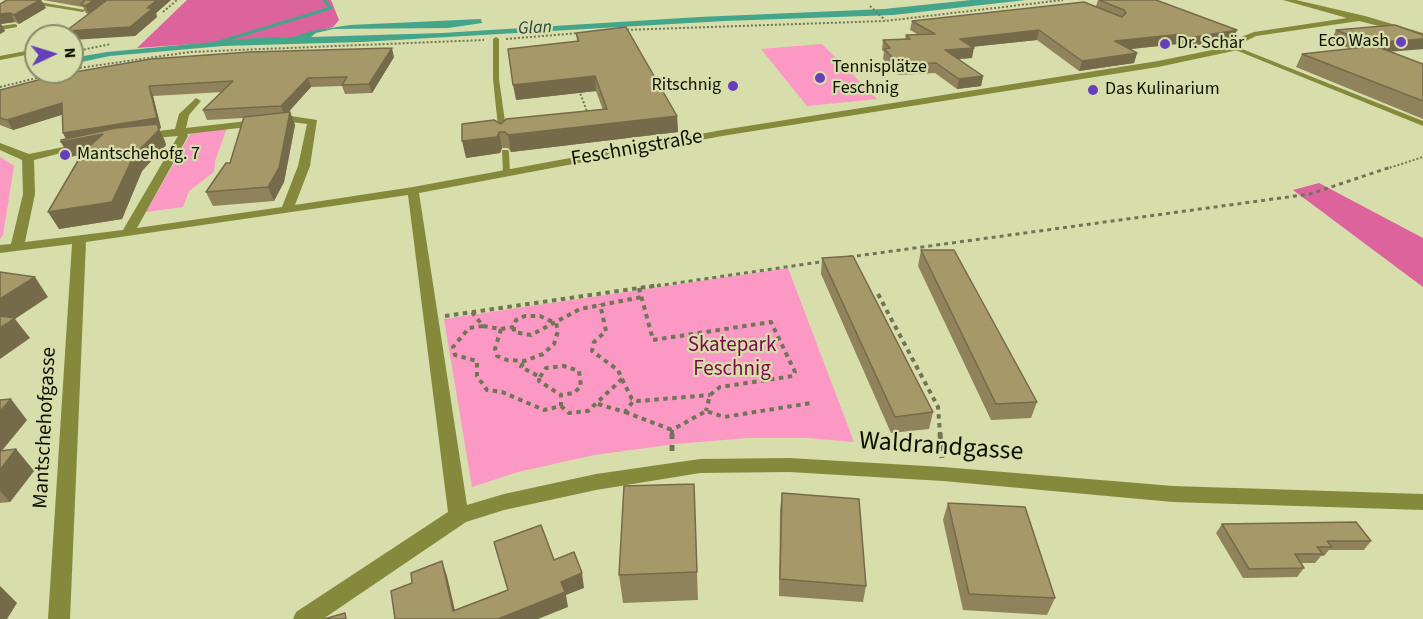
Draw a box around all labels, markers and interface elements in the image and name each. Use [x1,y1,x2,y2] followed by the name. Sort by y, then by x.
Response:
[517,17,553,41] water label: Glan
[24,24,84,84] north arrow
[1318,31,1389,53] place label: Eco Wash
[1177,33,1244,55] place label: Dr. Schär
[1394,35,1408,49] marker: Eco Wash
[1158,37,1172,51] marker: Dr. Schär
[59,47,81,59] text: N
[832,57,927,100] place label: Tennisplätze Feschnig
[813,71,827,85] marker: Tennisplätze Feschnig
[652,75,721,97] place label: Ritschnig
[726,79,740,93] marker: Ritschnig
[1105,79,1220,101] place label: Das Kulinarium
[1086,83,1100,97] marker: Das Kulinarium
[569,125,705,173] street label: Feschnigstraße
[77,144,200,166] place label: Mantschehofg. 7
[58,148,72,162] marker: Mantschehofg. 7
[688,333,776,383] park label: Skatepark Feschnig
[29,347,63,509] street label: Mantschehofgasse
[858,427,1024,469] street label: Waldrandgasse

